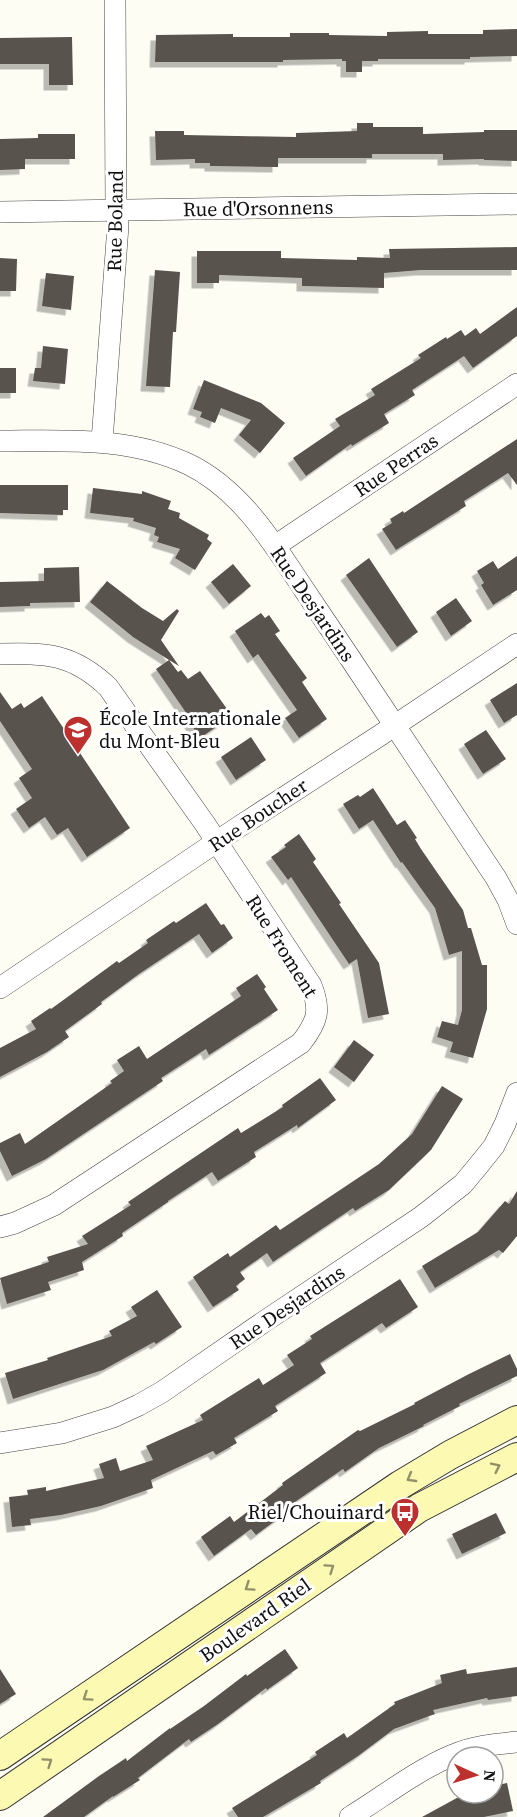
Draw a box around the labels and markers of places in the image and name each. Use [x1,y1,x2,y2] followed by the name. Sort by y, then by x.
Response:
[99,704,281,755] place label: École Internationale du Mont-Bleu
[62,714,94,756] school or university icon: École Internationale du Mont-Bleu
[389,1496,421,1538] bus stop icon: Riel/Chouinard
[248,1498,385,1526] place label: Riel/Chouinard

